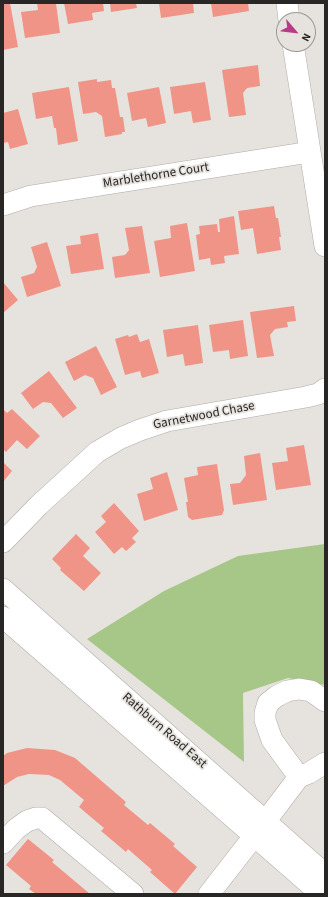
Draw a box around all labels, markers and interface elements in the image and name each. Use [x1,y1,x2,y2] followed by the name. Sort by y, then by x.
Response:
[276,12,316,52] north arrow
[298,31,314,44] text: N
[102,160,210,192] street label: Marblethorne Court
[152,399,256,433] street label: Garnetwood Chase
[118,690,210,772] street label: Rathburn Road East

